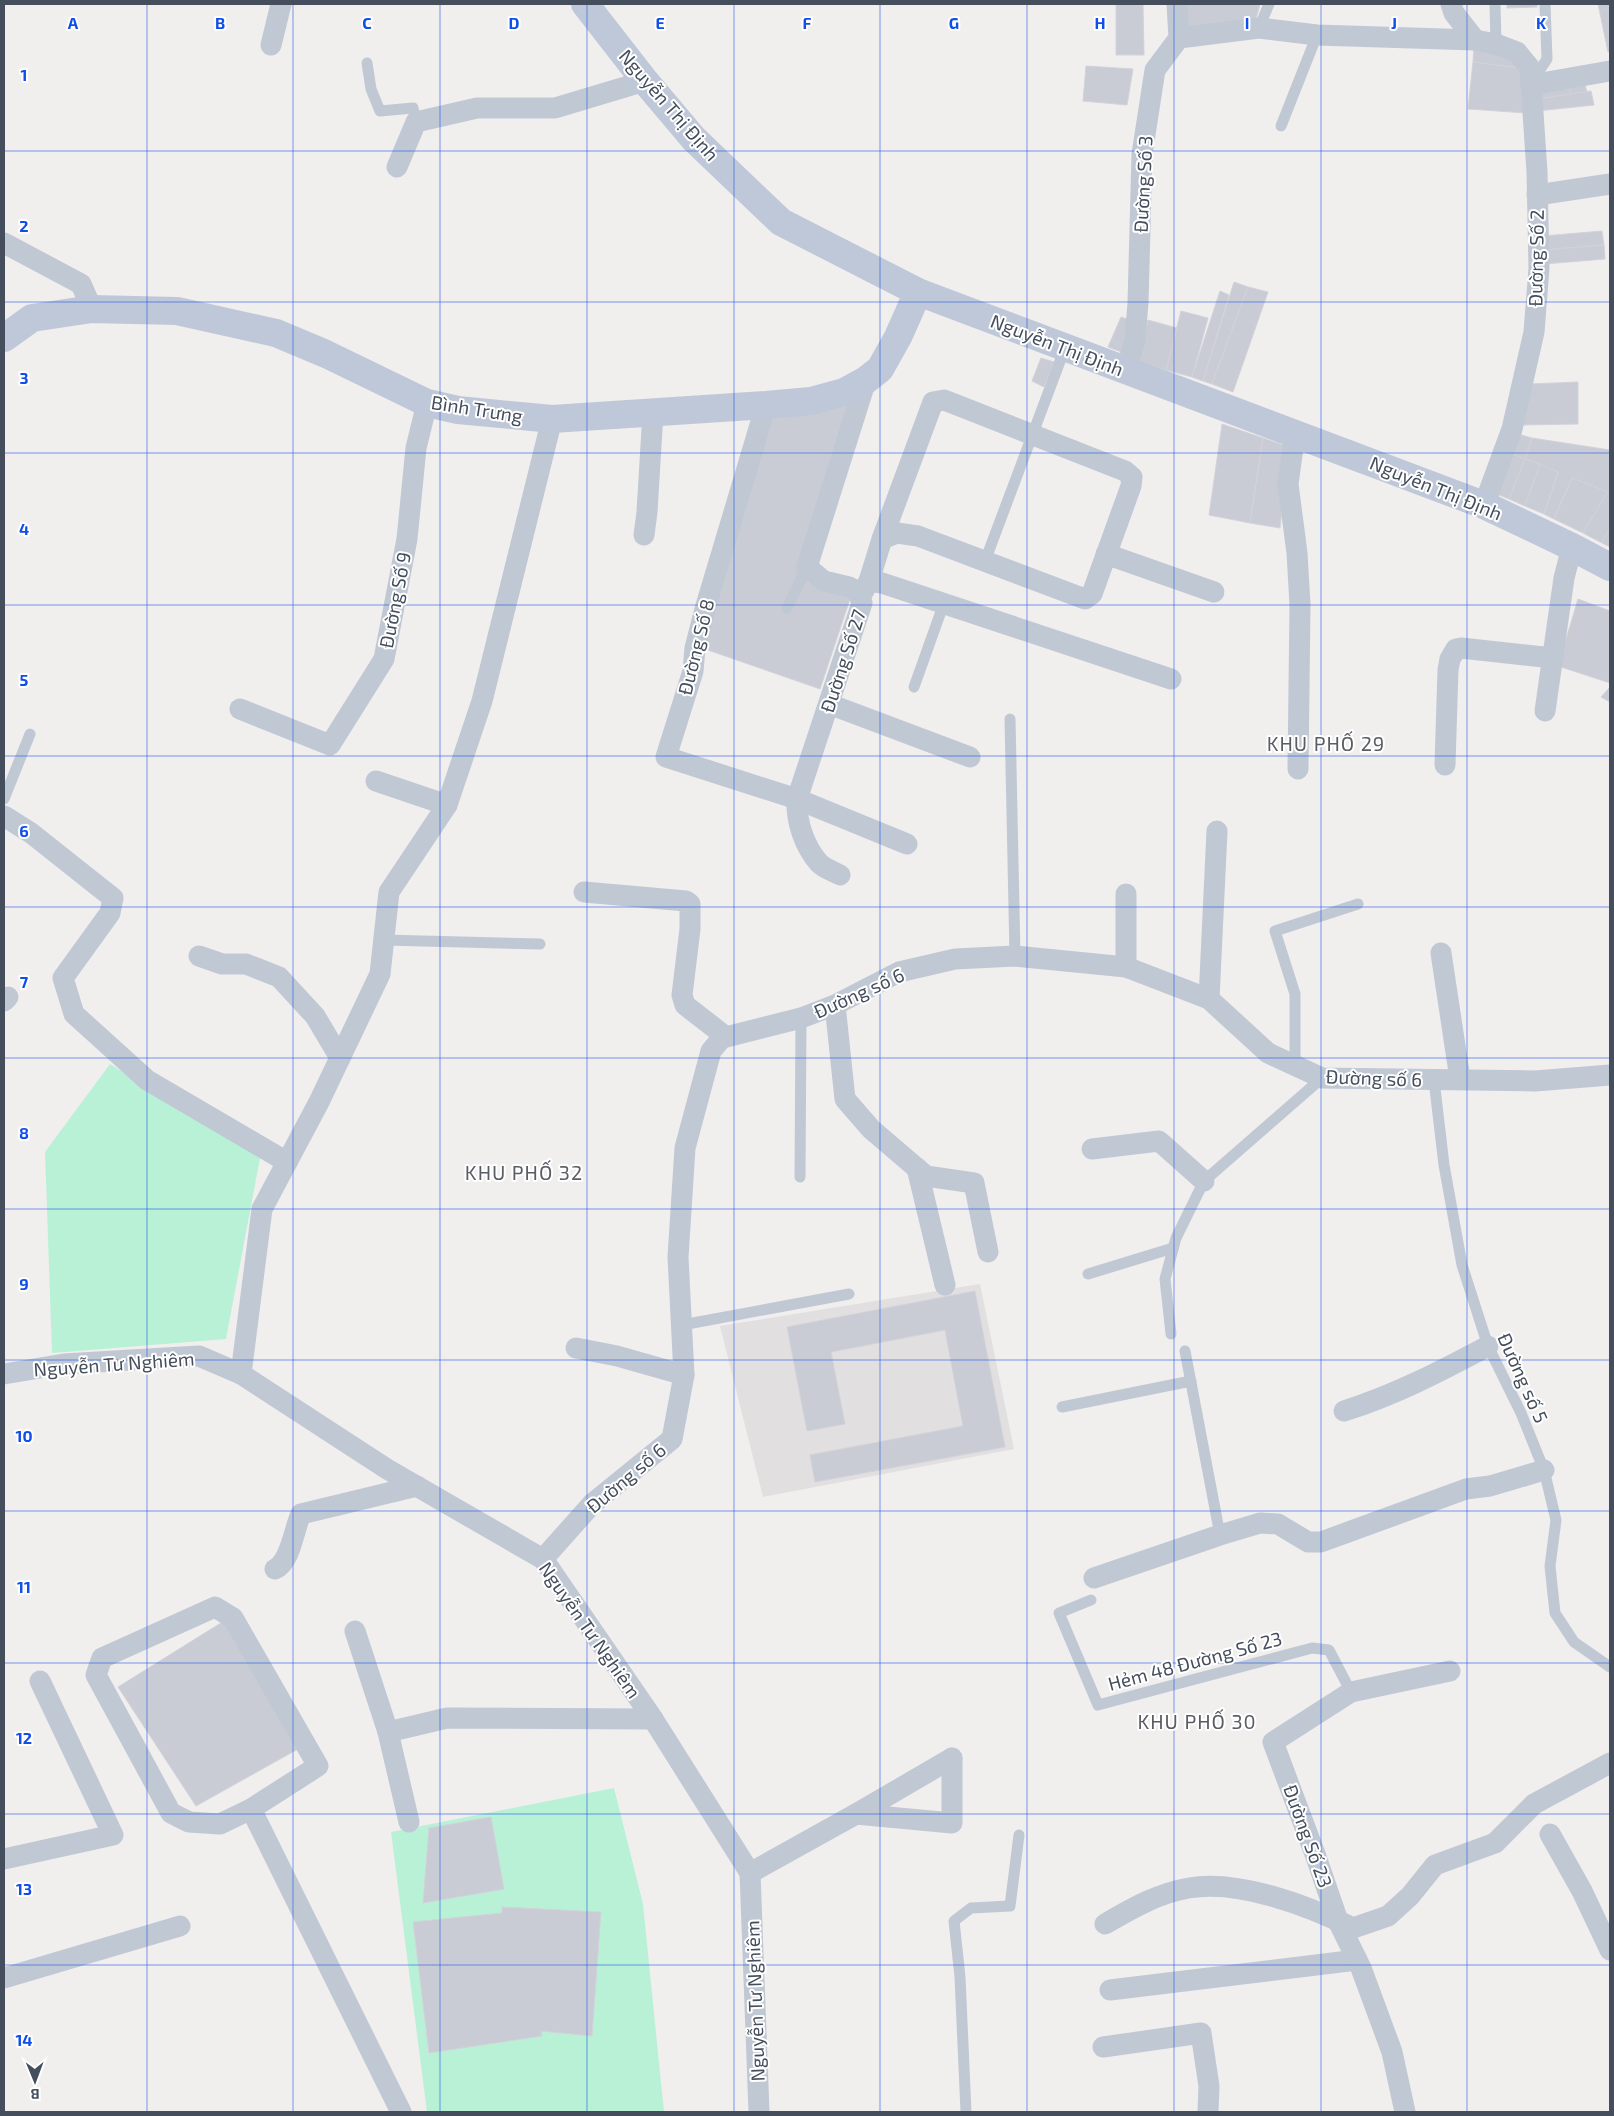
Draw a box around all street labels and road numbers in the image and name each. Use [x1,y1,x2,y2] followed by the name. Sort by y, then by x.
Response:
[615,44,724,165] street label: Nguyễn Thị Định
[1128,135,1157,233] street label: Đường Số 3
[1523,209,1548,307] street label: Đường Số 2
[988,309,1127,380] street label: Nguyễn Thị Định
[430,390,525,427] street label: Bình Trưng
[1367,451,1506,524] street label: Nguyễn Thị Định
[374,550,415,650] street label: Đường Số 9
[672,596,719,697] street label: Đường Số 8
[815,606,870,715] street label: Đường Số 27
[810,962,908,1023] street label: Đường số 6
[1325,1064,1423,1091] street label: Đường số 6
[1493,1329,1553,1426] street label: Đường số 5
[33,1346,195,1381] street label: Nguyễn Tư Nghiêm
[581,1438,670,1517] street label: Đường số 6
[535,1557,646,1702] street label: Nguyễn Tư Nghiêm
[1105,1626,1284,1695] street label: Hẻm 48 Đường Số 23
[1279,1781,1338,1890] street label: Đường Số 23
[740,1920,769,2082] street label: Nguyễn Tư Nghiêm

